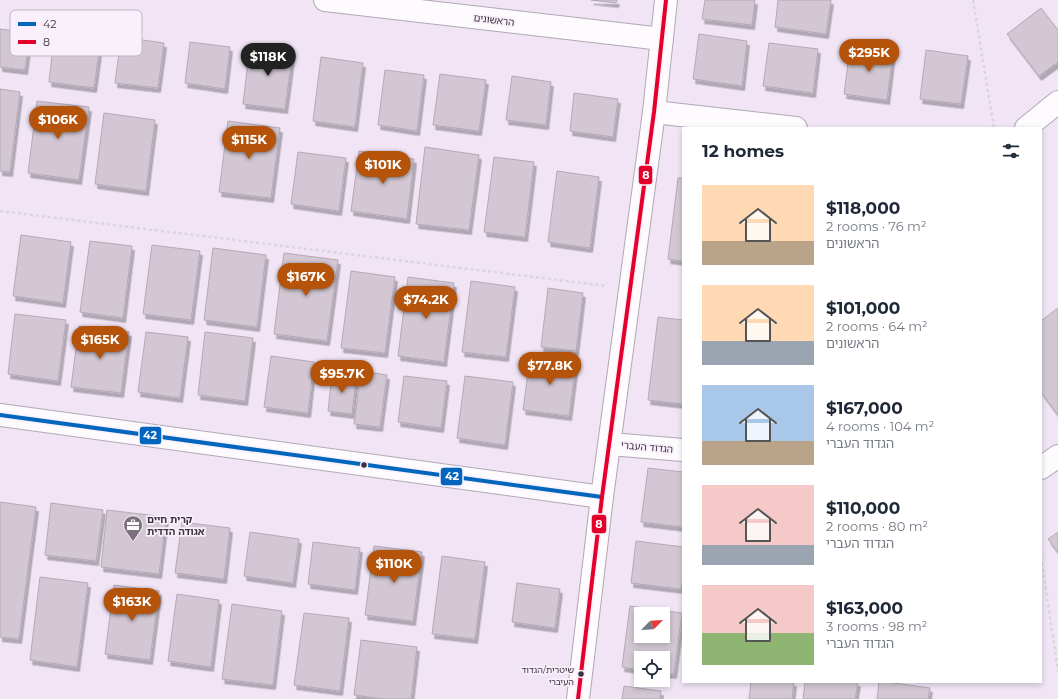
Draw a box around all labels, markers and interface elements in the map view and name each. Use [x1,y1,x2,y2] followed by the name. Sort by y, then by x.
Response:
[10,10,142,56] legend
[473,11,515,29] street label: הראשונים
[43,17,57,31] text: 42
[43,35,50,49] text: 8
[841,39,897,73] pin: $295K
[240,43,296,77] pin: $118K
[848,44,890,60] text: $295K
[250,48,286,64] text: $118K
[30,106,86,140] pin: $106K
[38,111,78,127] text: $106K
[221,126,277,160] pin: $115K
[231,131,267,147] text: $115K
[1000,140,1022,162] icon: filters
[702,141,784,161] text: 12 homes
[355,151,411,185] pin: $101K
[365,156,401,172] text: $101K
[638,165,653,185] line badge: 8
[642,168,650,182] text: 8
[826,198,900,218] text: $118,000
[734,201,782,249] icon: home
[826,218,926,234] text: 2 rooms · 76 m²
[826,235,879,251] text: הראשונים
[278,263,334,297] pin: $167K
[286,268,326,284] text: $167K
[393,286,459,320] pin: $74.2K
[403,291,449,307] text: $74.2K
[826,298,900,318] text: $101,000
[734,301,782,349] icon: home
[826,318,928,334] text: 2 rooms · 64 m²
[72,326,128,360] pin: $165K
[81,331,119,347] text: $165K
[826,335,879,351] text: הראשונים
[517,352,583,386] pin: $77.8K
[527,357,573,373] text: $77.8K
[309,360,375,394] pin: $95.7K
[319,365,365,381] text: $95.7K
[826,398,903,418] text: $167,000
[734,401,782,449] icon: home
[826,418,934,434] text: 4 rooms · 104 m²
[139,426,162,445] line badge: 42
[143,428,158,442] text: 42
[826,435,894,451] text: הגדוד העברי
[620,438,674,456] street label: הגדוד העברי
[359,460,369,470] unlabelled marker
[440,467,463,486] line badge: 42
[445,469,460,483] text: 42
[826,498,900,518] text: $110,000
[734,501,782,549] icon: home
[147,513,205,538] place label: קרית חיים אגודה הדדית
[122,514,144,542] office icon: קרית חיים אגודה הדדית
[591,514,607,534] line badge: 8
[595,517,603,531] text: 8
[826,518,928,534] text: 2 rooms · 80 m²
[826,535,894,551] text: הגדוד העברי
[366,550,422,584] pin: $110K
[376,555,412,571] text: $110K
[104,588,160,622] pin: $163K
[113,593,151,609] text: $163K
[826,598,903,618] text: $163,000
[734,601,782,649] icon: home
[634,607,670,643] north arrow
[634,607,670,687] map controls
[826,618,927,634] text: 3 rooms · 98 m²
[826,635,894,651] text: הגדוד העברי
[634,651,670,687] button: locate
[521,664,574,687] place label: שיטרית/הגדוד העיברי
[576,669,586,679] marker: שיטרית/הגדוד העיברי

